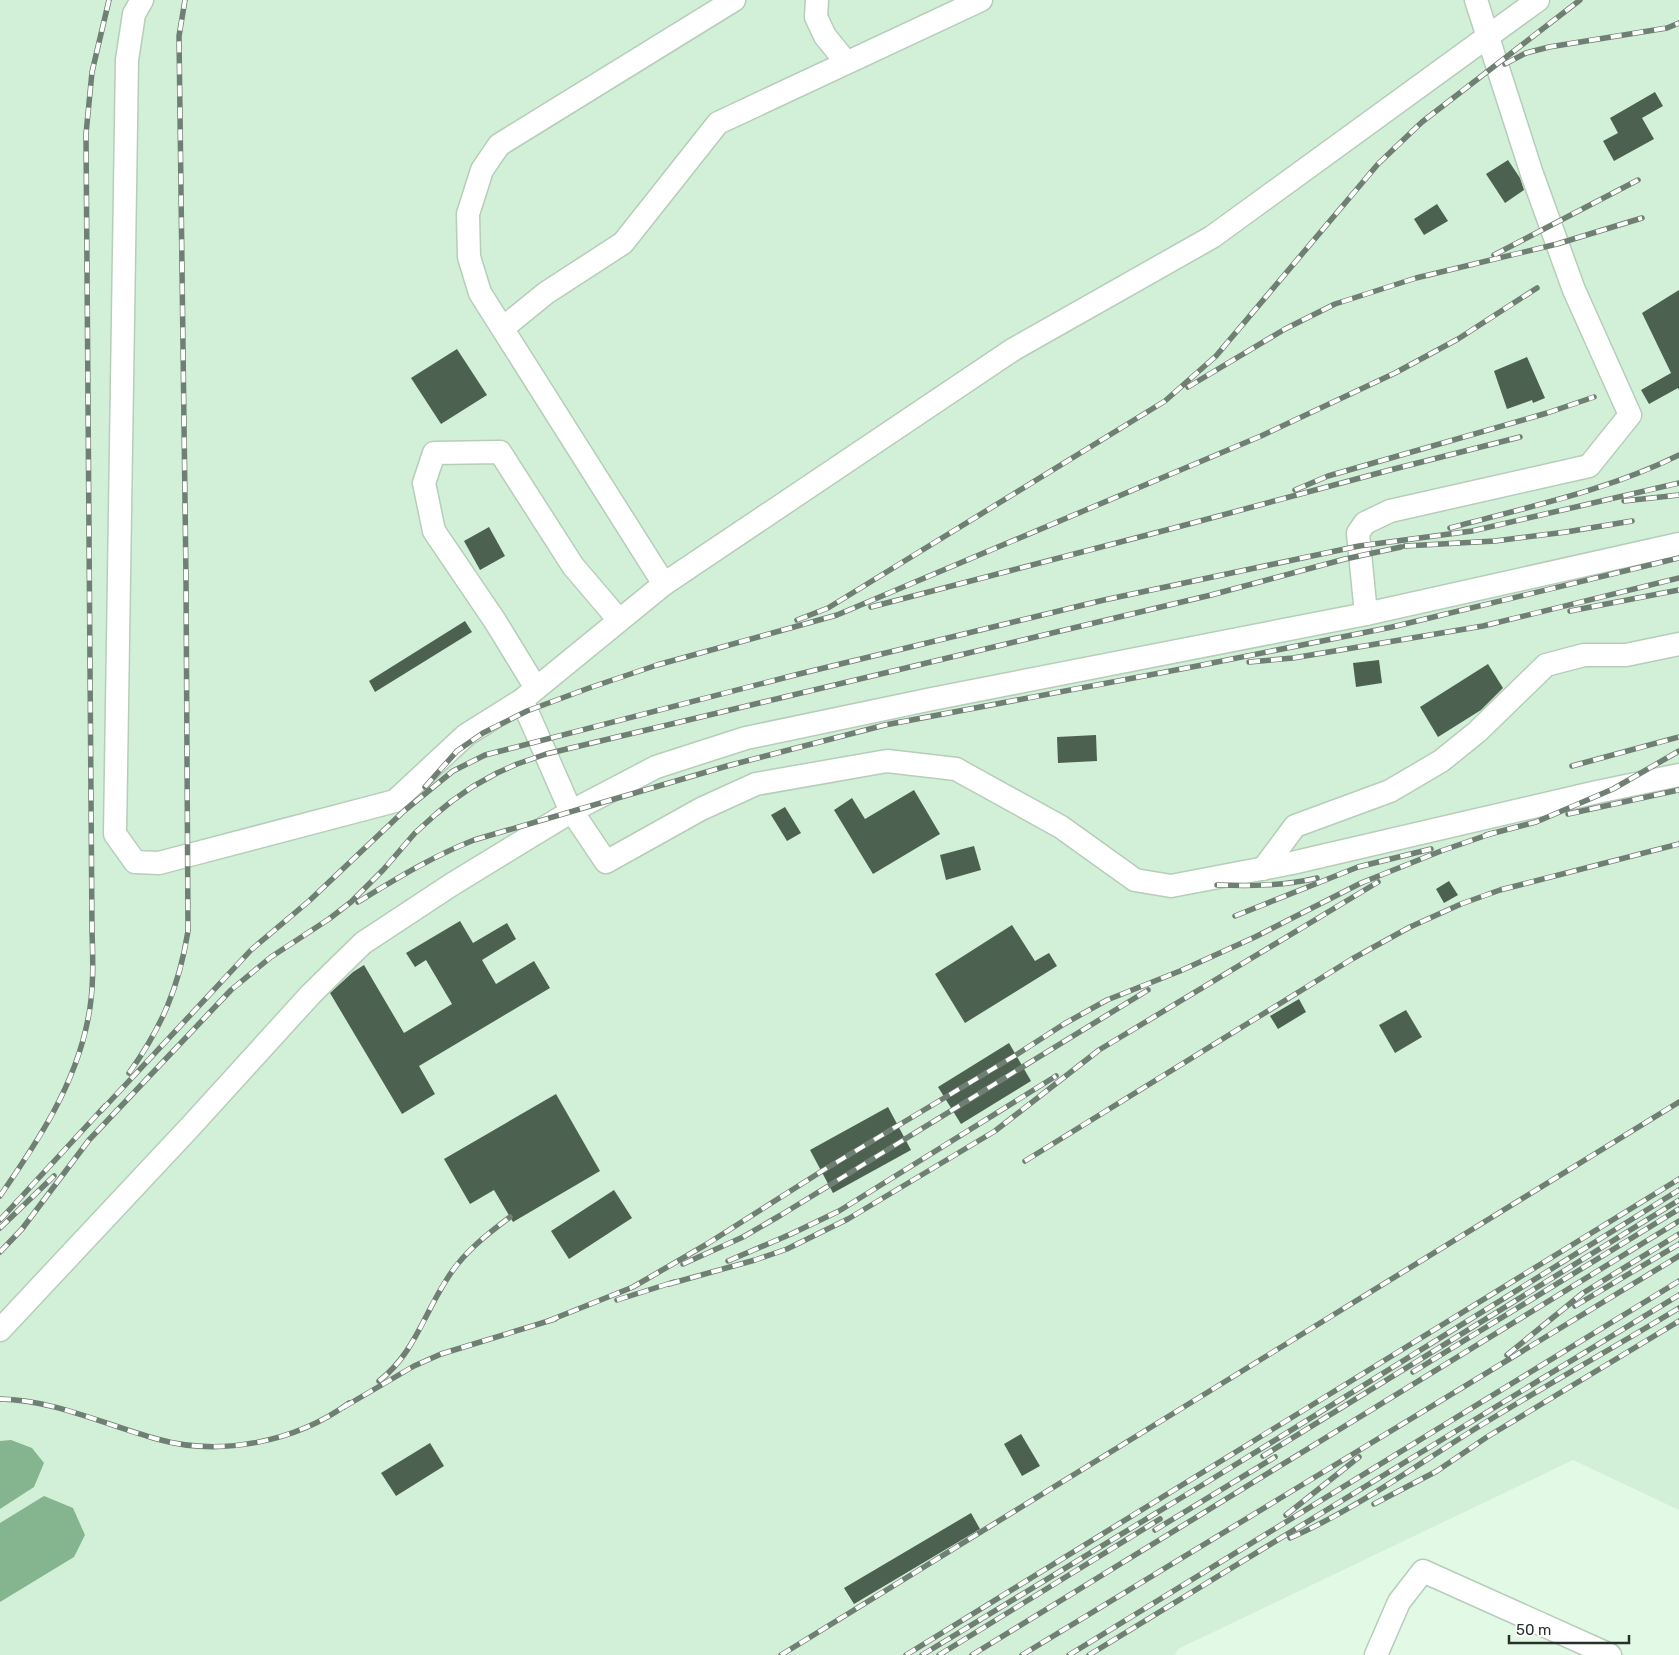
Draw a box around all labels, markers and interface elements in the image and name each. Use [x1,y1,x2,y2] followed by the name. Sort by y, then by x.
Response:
[1509,1612,1629,1644] scale bar
[1516,1621,1551,1639] text: 50 m

